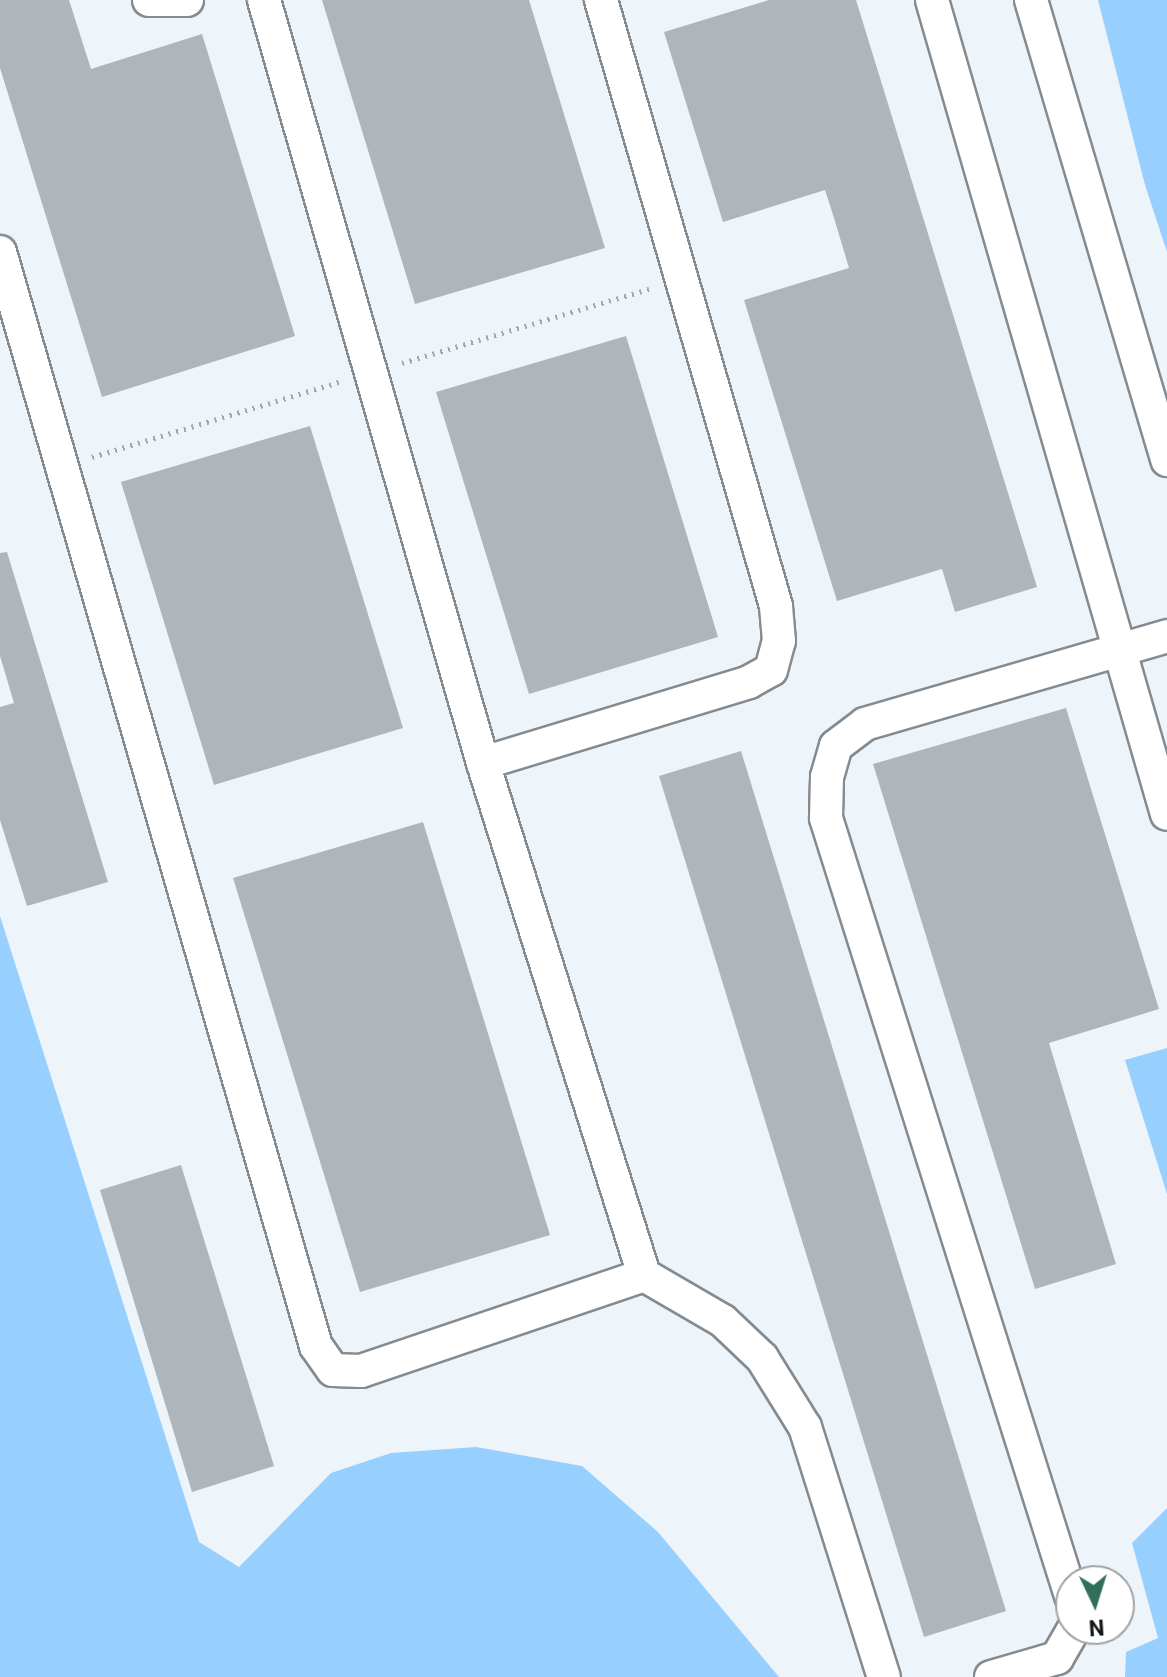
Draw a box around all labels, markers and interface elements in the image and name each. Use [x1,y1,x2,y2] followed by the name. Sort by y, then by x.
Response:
[1055,1565,1135,1645] north arrow
[1088,1614,1105,1640] text: N

